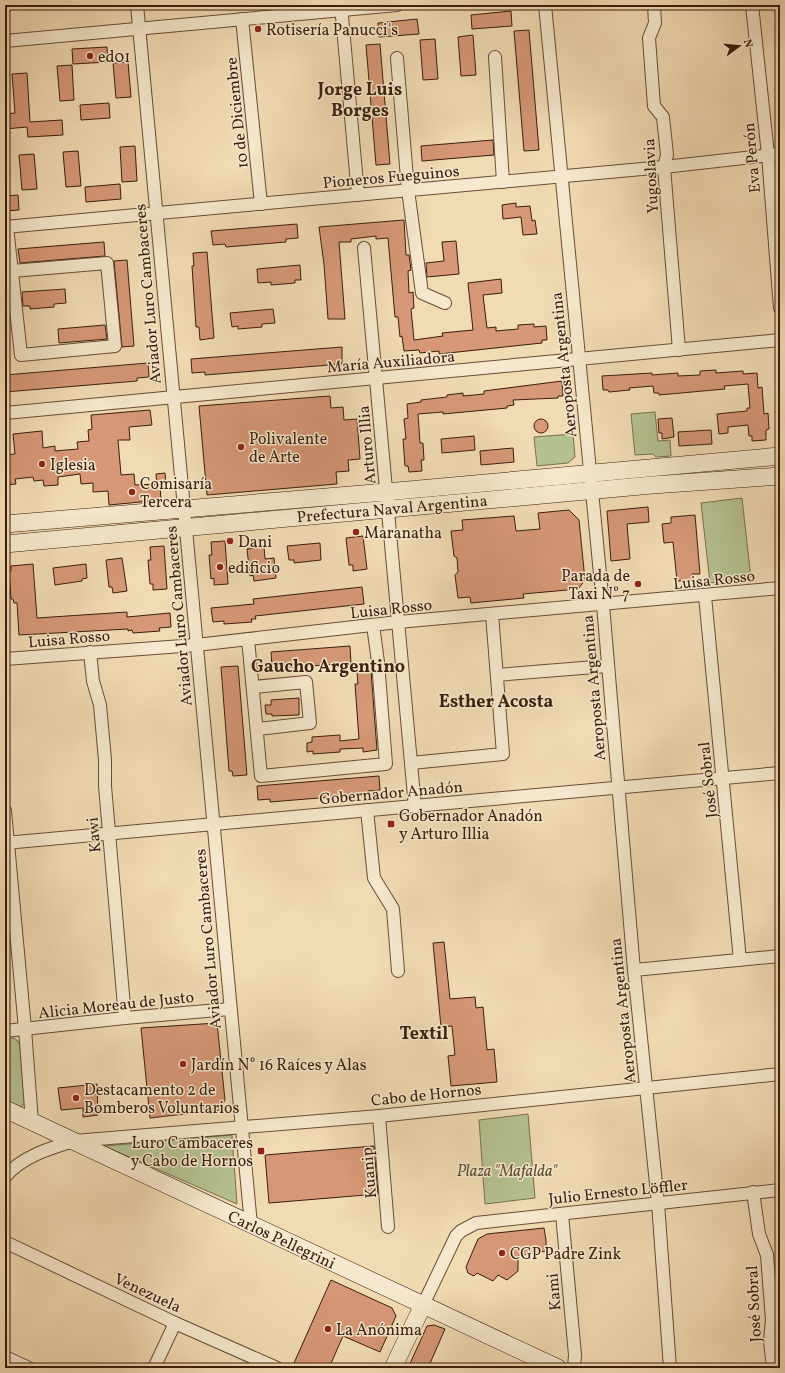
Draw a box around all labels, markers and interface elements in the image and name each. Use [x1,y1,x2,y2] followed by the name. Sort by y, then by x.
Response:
[266,20,398,42] place label: Rotisería Panucci's
[253,24,263,34] marker: Rotisería Panucci's
[719,26,759,66] north arrow
[739,38,755,50] text: N
[98,47,130,69] place label: ed01
[85,51,95,61] marker: ed01
[221,56,255,170] street label: 10 de Diciembre
[317,78,402,124] district label: Jorge Luis Borges
[739,122,767,194] street label: Eva Perón
[639,138,665,214] street label: Yugoslavia
[322,161,461,195] street label: Pioneros Fueguinos
[130,203,168,385] street label: Aviador Luro Cambaceres
[546,291,584,439] street label: Aeroposta Argentina
[326,346,456,380] street label: María Auxiliadora
[354,404,382,485] street label: Arturo Illia
[249,429,327,469] place label: Polivalente de Arte
[236,442,246,452] marker: Polivalente de Arte
[50,455,96,477] place label: Iglesia
[37,459,47,469] marker: Iglesia
[140,474,212,514] place label: Comisaría Tercera
[127,487,137,497] marker: Comisaría Tercera
[296,491,488,529] street label: Prefectura Naval Argentina
[364,523,442,545] place label: Maranatha
[161,525,199,707] street label: Aviador Luro Cambaceres
[351,527,361,537] marker: Maranatha
[238,532,272,554] place label: Dani
[225,536,235,546] marker: Dani
[228,558,280,580] place label: edificio
[215,562,225,572] marker: edificio
[561,566,630,606] place label: Parada de Taxi N° 7
[672,566,756,596] street label: Luisa Rosso
[633,579,643,589] marker: Parada de Taxi N° 7
[349,595,433,625] street label: Luisa Rosso
[578,614,612,762] street label: Aeroposta Argentina
[27,625,111,655] street label: Luisa Rosso
[251,655,405,680] district label: Gaucho Argentino
[439,690,554,715] district label: Esther Acosta
[694,740,724,819] street label: José Sobral
[319,777,464,811] street label: Gobernador Anadón
[399,806,543,846] place label: Gobernador Anadón y Arturo Illia
[82,816,107,853] street label: Kawi
[386,819,396,829] marker: Gobernador Anadón y Arturo Illia
[190,848,228,1030] street label: Aviador Luro Cambaceres
[605,937,643,1085] street label: Aeroposta Argentina
[37,987,195,1025] street label: Alicia Moreau de Justo
[400,1022,448,1047] district label: Textil
[191,1055,367,1077] place label: Jardín N° 16 Raíces y Alas
[178,1059,188,1069] marker: Jardín N° 16 Raíces y Alas
[370,1079,483,1113] street label: Cabo de Hornos
[84,1080,240,1120] place label: Destacamento 2 de Bomberos Voluntarios
[71,1093,81,1103] marker: Destacamento 2 de Bomberos Voluntarios
[131,1133,253,1173] place label: Luro Cambaceres y Cabo de Hornos
[256,1146,266,1156] marker: Luro Cambaceres y Cabo de Hornos
[357,1146,383,1199] street label: Kuanip
[457,1161,558,1183] park label: Plaza "Mafalda"
[547,1175,689,1211] street label: Julio Ernesto Löffler
[224,1206,339,1275] street label: Carlos Pellegrini
[510,1244,622,1266] place label: CGP Padre Zink
[497,1248,507,1258] marker: CGP Padre Zink
[742,1265,768,1343] street label: José Sobral
[110,1269,184,1319] street label: Venezuela
[542,1272,568,1312] street label: Kami
[336,1320,422,1342] place label: La Anónima
[323,1324,333,1334] marker: La Anónima

